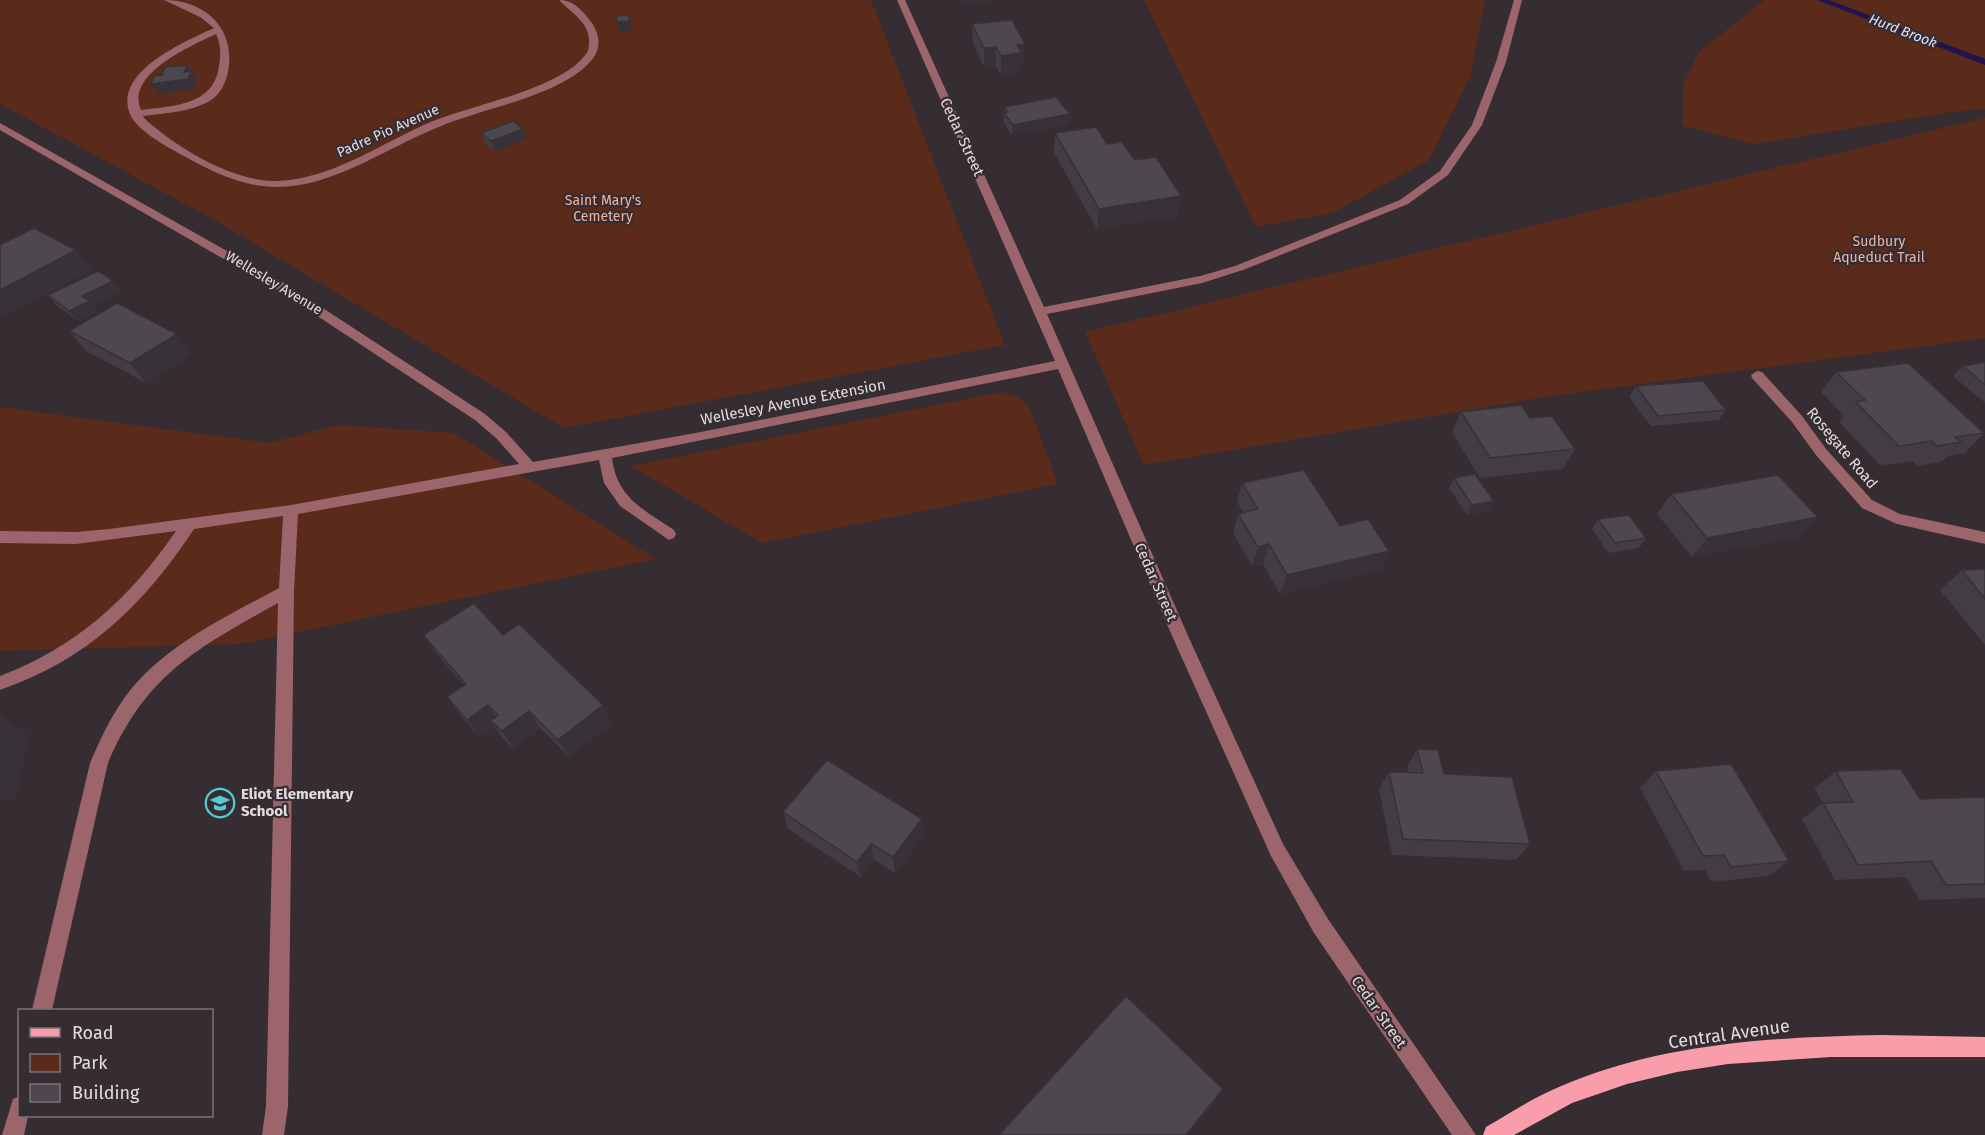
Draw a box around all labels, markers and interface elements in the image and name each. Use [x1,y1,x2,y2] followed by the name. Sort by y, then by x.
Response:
[1867,10,1940,52] water label: Hurd Brook
[936,95,988,179] street label: Cedar Street
[334,101,442,161] street label: Padre Pio Avenue
[565,192,642,225] park label: Saint Mary's Cemetery
[1833,233,1925,266] park label: Sudbury Aqueduct Trail
[222,247,326,319] street label: Wellesley Avenue
[699,375,887,429] street label: Wellesley Avenue Extension
[1803,404,1881,492] street label: Rosegate Road
[1131,540,1182,624] street label: Cedar Street
[241,785,353,820] place label: Eliot Elementary School
[204,787,236,819] school or university icon: Eliot Elementary School
[1348,972,1411,1052] street label: Cedar Street
[18,1009,213,1117] legend
[1667,1015,1791,1053] street label: Central Avenue
[72,1022,114,1044] text: Road
[72,1052,108,1074] text: Park
[72,1082,140,1104] text: Building

